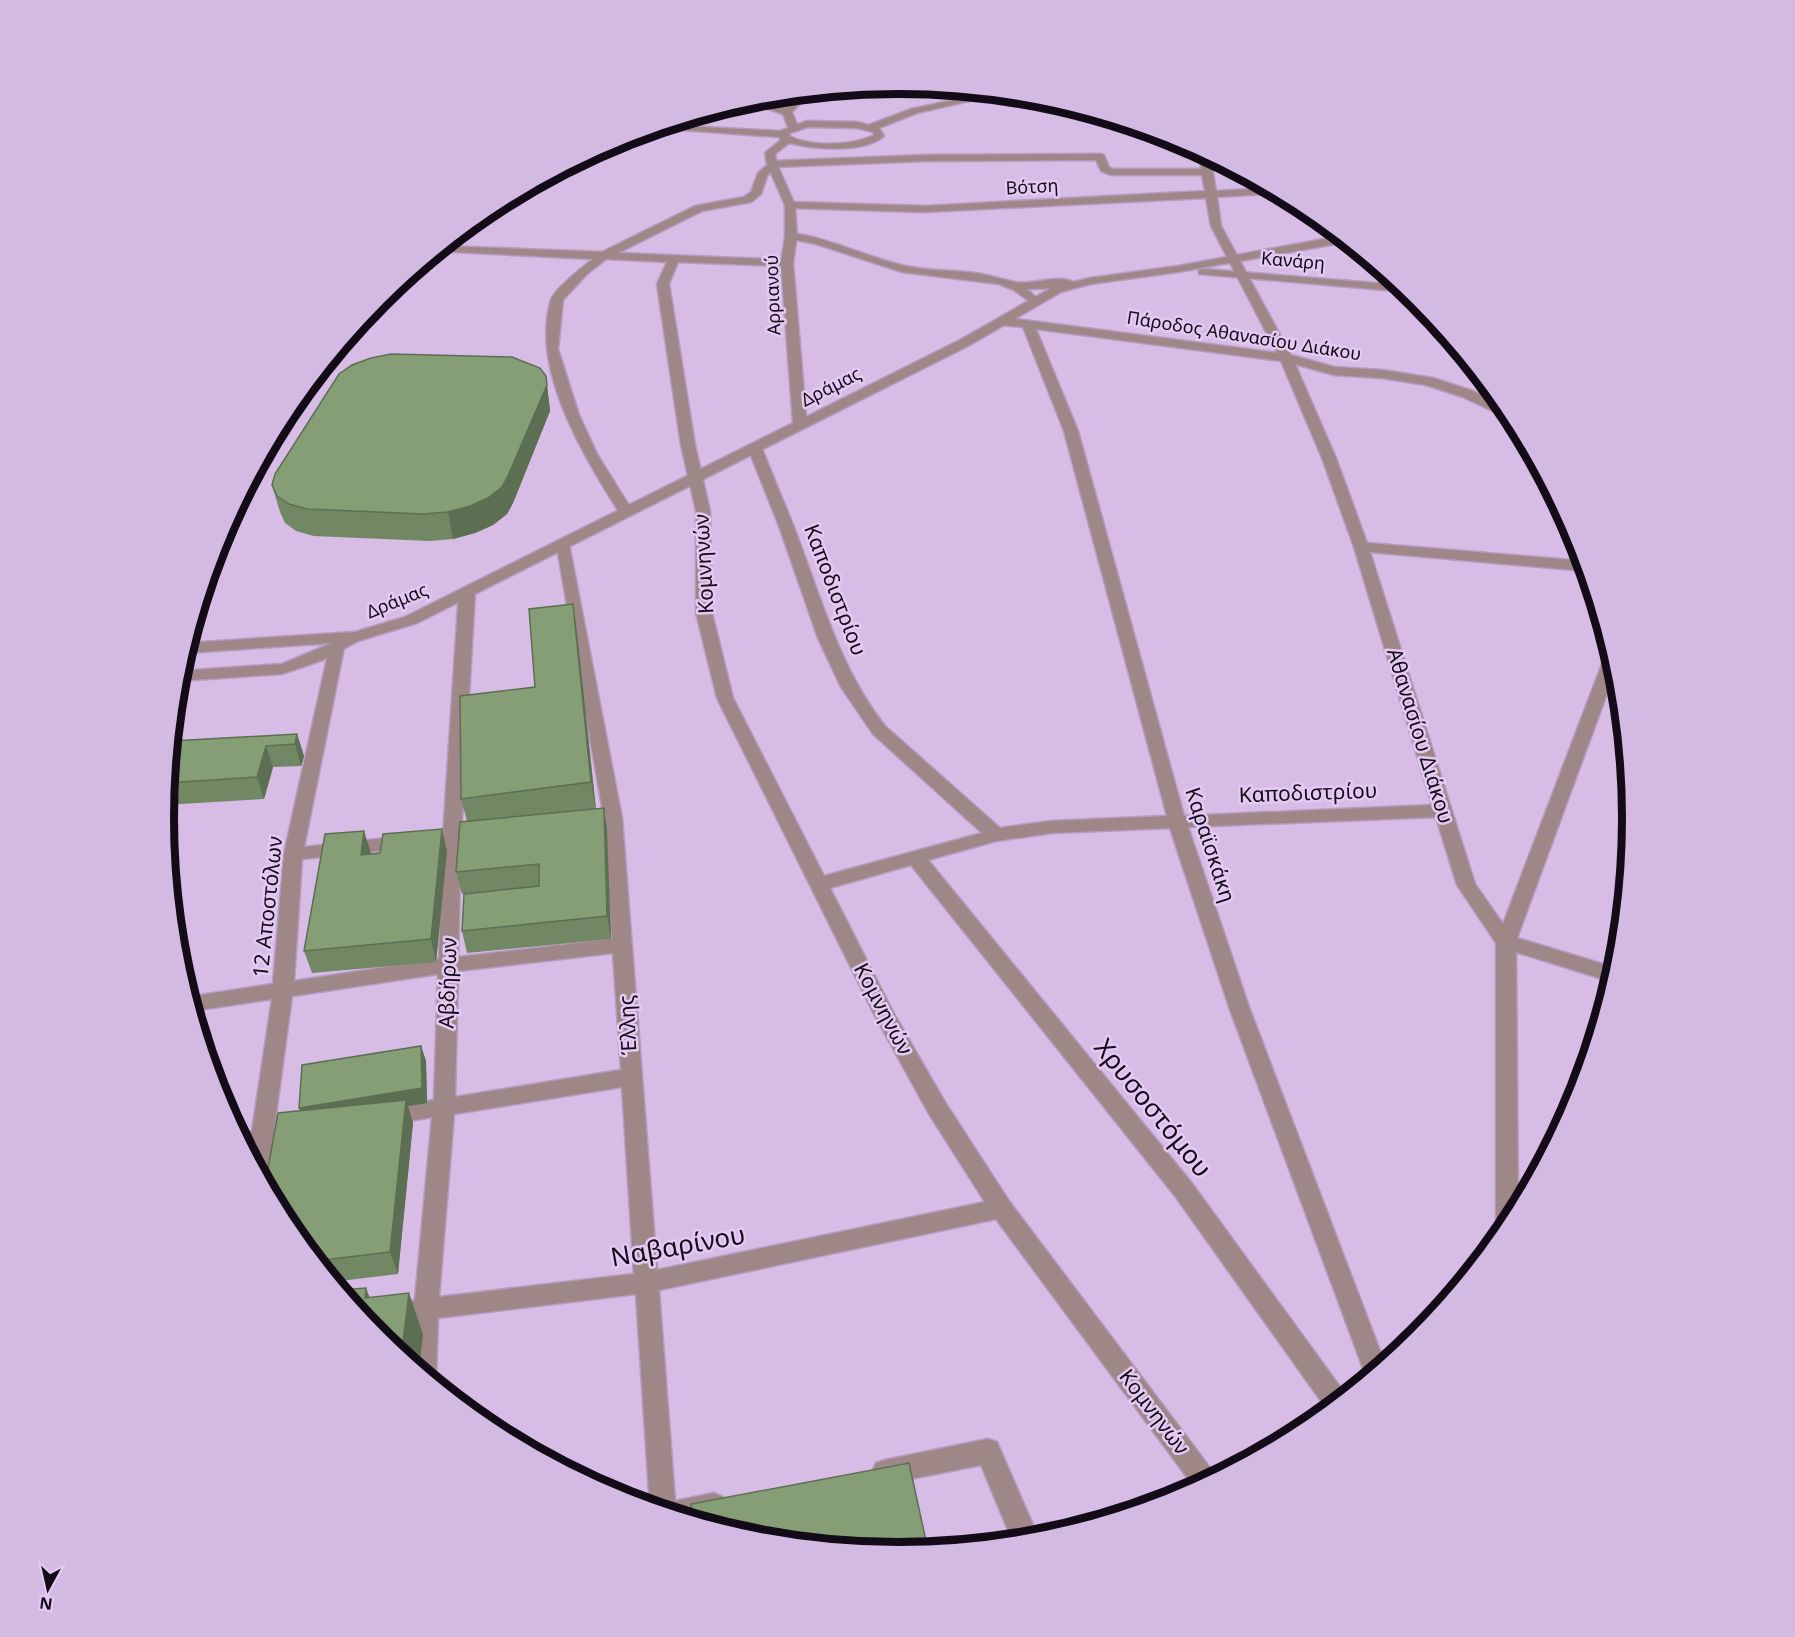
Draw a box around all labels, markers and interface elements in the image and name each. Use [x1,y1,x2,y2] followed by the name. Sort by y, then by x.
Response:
[1005,173,1059,199] street label: Βότση
[1260,245,1326,275] street label: Κανάρη
[759,254,785,336] street label: Αρριανού
[1125,305,1363,365] street label: Πάροδος Αθανασίου Διάκου
[796,361,865,411] street label: Δράμας
[686,513,720,615] street label: Κομνηνών
[798,520,874,659] street label: Καποδιστρίου
[362,577,431,623] street label: Δράμας
[1381,645,1461,827] street label: Αθανασίου Διάκου
[1238,776,1378,808] street label: Καποδιστρίου
[1179,784,1243,906] street label: Καραϊσκάκη
[246,835,288,979] street label: 12 Αποστόλων
[431,937,463,1029] street label: Αβδήρων
[848,958,920,1059] street label: Κομνηνών
[611,994,643,1056] street label: Έλλης
[1087,1030,1221,1184] street label: Χρυσοστόμου
[608,1215,748,1275] street label: Ναβαρίνου
[1114,1363,1196,1460] street label: Κομνηνών
[18,1559,78,1619] north arrow
[38,1592,54,1616] text: N

